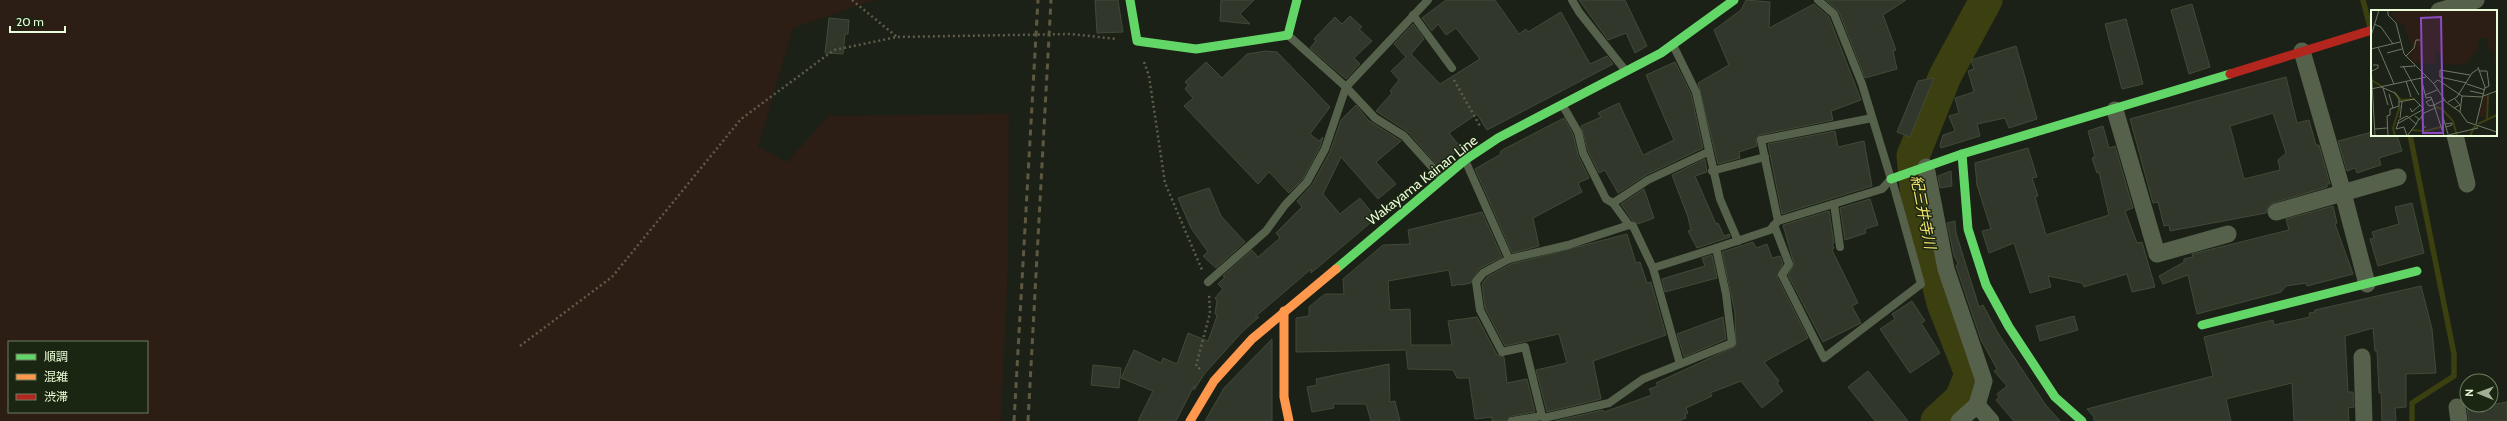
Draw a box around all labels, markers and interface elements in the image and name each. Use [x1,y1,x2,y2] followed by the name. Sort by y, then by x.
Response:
[10,8,65,34] scale bar
[2371,10,2497,136] inset map
[16,14,44,29] text: 20 m
[1363,131,1481,229] street label: Wakayama Kainan Line
[1907,173,1939,252] water label: 紀三井寺川
[8,341,148,413] legend
[44,349,68,364] text: 順調
[44,369,68,384] text: 混雑
[2459,373,2499,413] north arrow
[44,389,68,404] text: 渋滞
[2462,389,2476,397] text: N

